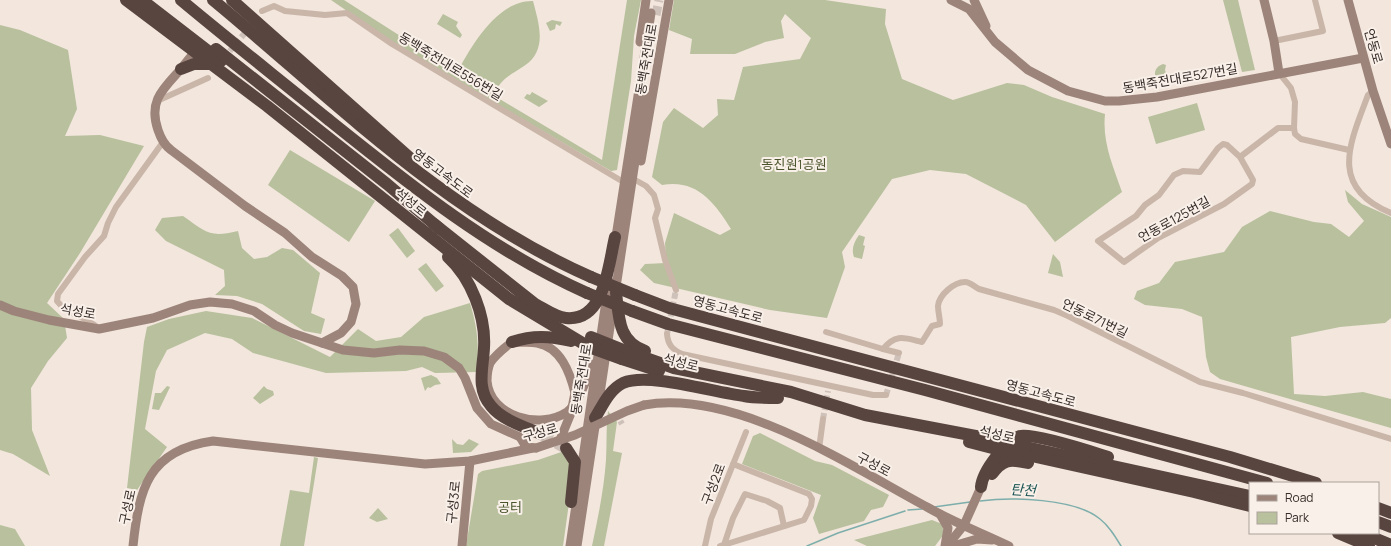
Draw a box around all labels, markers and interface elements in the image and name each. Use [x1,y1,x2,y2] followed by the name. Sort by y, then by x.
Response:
[631,22,661,96] street label: 동백죽전대로
[1360,26,1388,66] street label: 언동로
[395,28,507,104] street label: 동백죽전대로556번길
[1121,59,1239,97] street label: 동백죽전대로527번길
[409,144,477,202] street label: 영동고속도로
[762,155,826,173] park label: 동진원1공원
[391,184,431,220] street label: 석성로
[1135,192,1213,246] street label: 언동로125번길
[691,291,765,327] street label: 영동고속도로
[1059,294,1131,342] street label: 언동로71번길
[59,299,97,323] street label: 석성로
[566,342,596,416] street label: 동백죽전대로
[661,349,701,375] street label: 석성로
[1004,375,1078,411] street label: 영동고속도로
[520,418,560,446] street label: 구성로
[977,421,1017,447] street label: 석성로
[854,448,894,480] street label: 구성로
[697,461,729,507] street label: 구성2로
[1010,479,1038,500] water label: 탄천
[442,480,464,524] street label: 구성3로
[1249,482,1379,534] legend
[114,488,140,526] street label: 구성로
[1285,489,1313,506] text: Road
[498,498,522,516] park label: 공터
[1285,509,1310,526] text: Park

